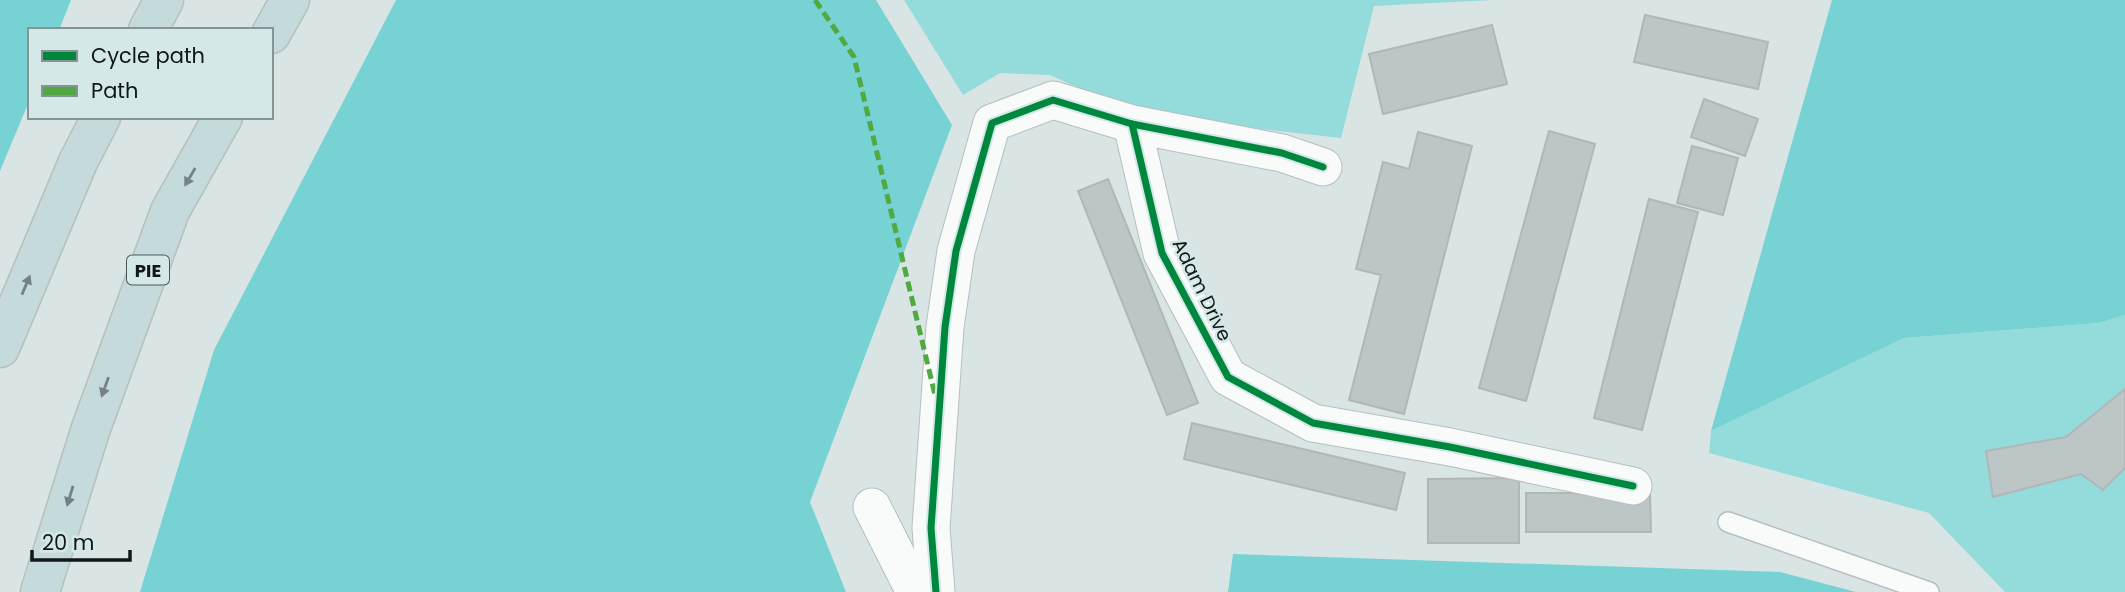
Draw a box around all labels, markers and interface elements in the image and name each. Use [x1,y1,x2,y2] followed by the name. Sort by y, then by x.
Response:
[28,28,273,119] legend
[91,41,205,70] text: Cycle path
[91,76,138,105] text: Path
[184,167,196,186] one-way arrow
[1166,234,1238,346] street label: Adam Drive
[127,256,169,284] road number: PIE
[21,274,32,295] one-way arrow
[100,377,111,398] one-way arrow
[64,486,74,507] one-way arrow
[32,518,130,562] scale bar
[42,528,95,557] text: 20 m

